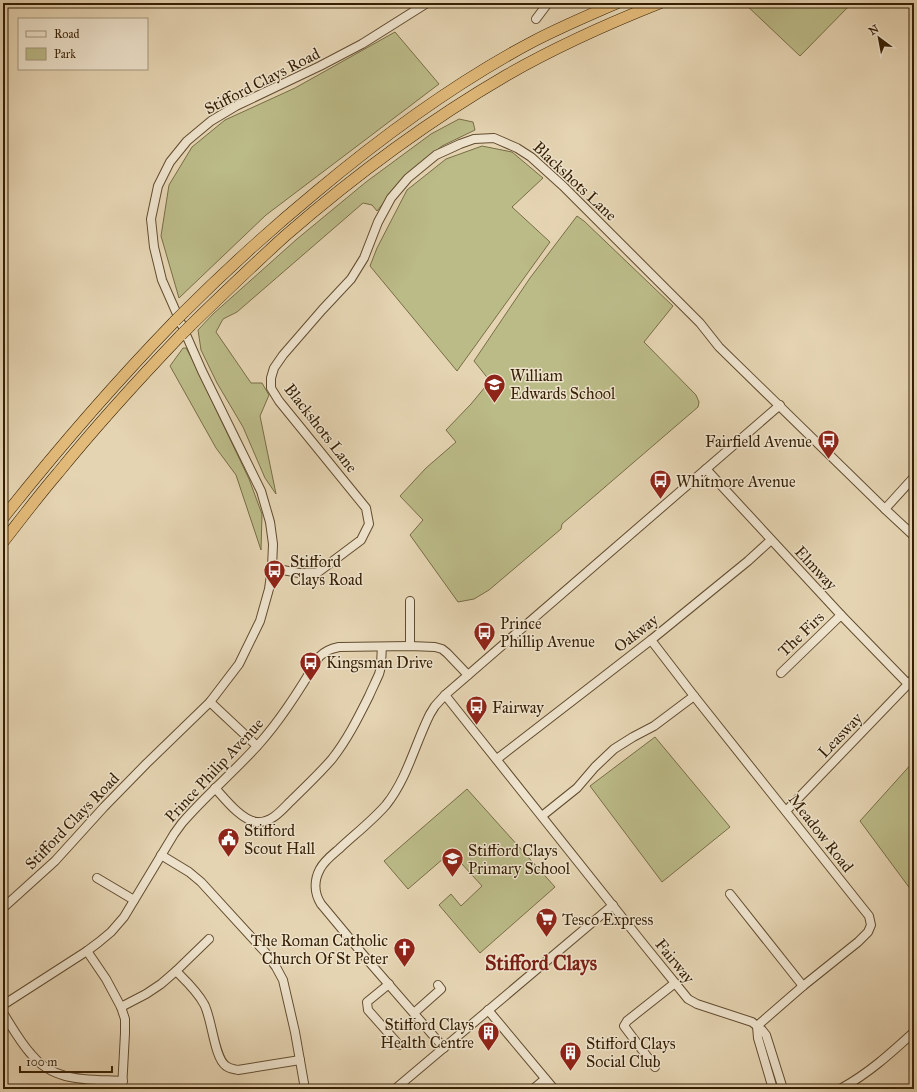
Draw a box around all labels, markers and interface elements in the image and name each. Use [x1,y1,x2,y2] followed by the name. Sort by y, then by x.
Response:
[18,18,148,70] legend
[859,18,899,58] north arrow
[867,22,882,38] text: N
[54,27,80,41] text: Road
[201,44,323,118] street label: Stifford Clays Road
[54,47,76,61] text: Park
[529,137,621,225] street label: Blackshots Lane
[510,366,616,403] place label: William Edwards School
[482,371,508,404] school or university icon: William Edwards School
[280,380,362,476] street label: Blackshots Lane
[815,428,841,461] bus stop icon: Fairfield Avenue
[705,432,812,451] place label: Fairfield Avenue
[647,468,673,501] bus stop icon: Whitmore Avenue
[676,472,796,491] place label: Whitmore Avenue
[791,542,842,594] street label: Elmway
[290,552,363,589] place label: Stifford Clays Road
[261,557,287,590] bus stop icon: Stifford Clays Road
[774,607,828,661] street label: The Firs
[610,610,662,656] street label: Oakway
[500,614,595,651] place label: Prince Phillip Avenue
[472,619,498,652] bus stop icon: Prince Phillip Avenue
[298,649,324,682] bus stop icon: Kingsman Drive
[326,653,433,673] place label: Kingsman Drive
[463,694,489,727] bus stop icon: Fairway
[492,698,544,717] place label: Fairway
[814,708,866,762] street label: Leasway
[161,714,267,826] street label: Prince Philip Avenue
[21,769,123,873] street label: Stifford Clays Road
[785,790,857,876] street label: Meadow Road
[244,821,316,858] place label: Stifford Scout Hall
[216,826,242,859] public building icon: Stifford Scout Hall
[468,841,571,878] place label: Stifford Clays Primary School
[440,846,466,879] school or university icon: Stifford Clays Primary School
[534,906,560,939] supermarket icon: Tesco Express
[562,910,653,929] place label: Tesco Express
[251,931,388,968] place label: The Roman Catholic Church Of St Peter
[651,935,699,988] street label: Fairway
[391,936,417,969] church icon: The Roman Catholic Church Of St Peter
[485,951,598,976] district label: Stifford Clays
[380,1015,474,1052] place label: Stifford Clays Health Centre
[476,1020,502,1053] building icon: Stifford Clays Health Centre
[586,1034,676,1071] place label: Stifford Clays Social Club
[558,1039,584,1072] building icon: Stifford Clays Social Club
[20,1048,112,1074] scale bar
[26,1055,57,1069] text: 100 m

